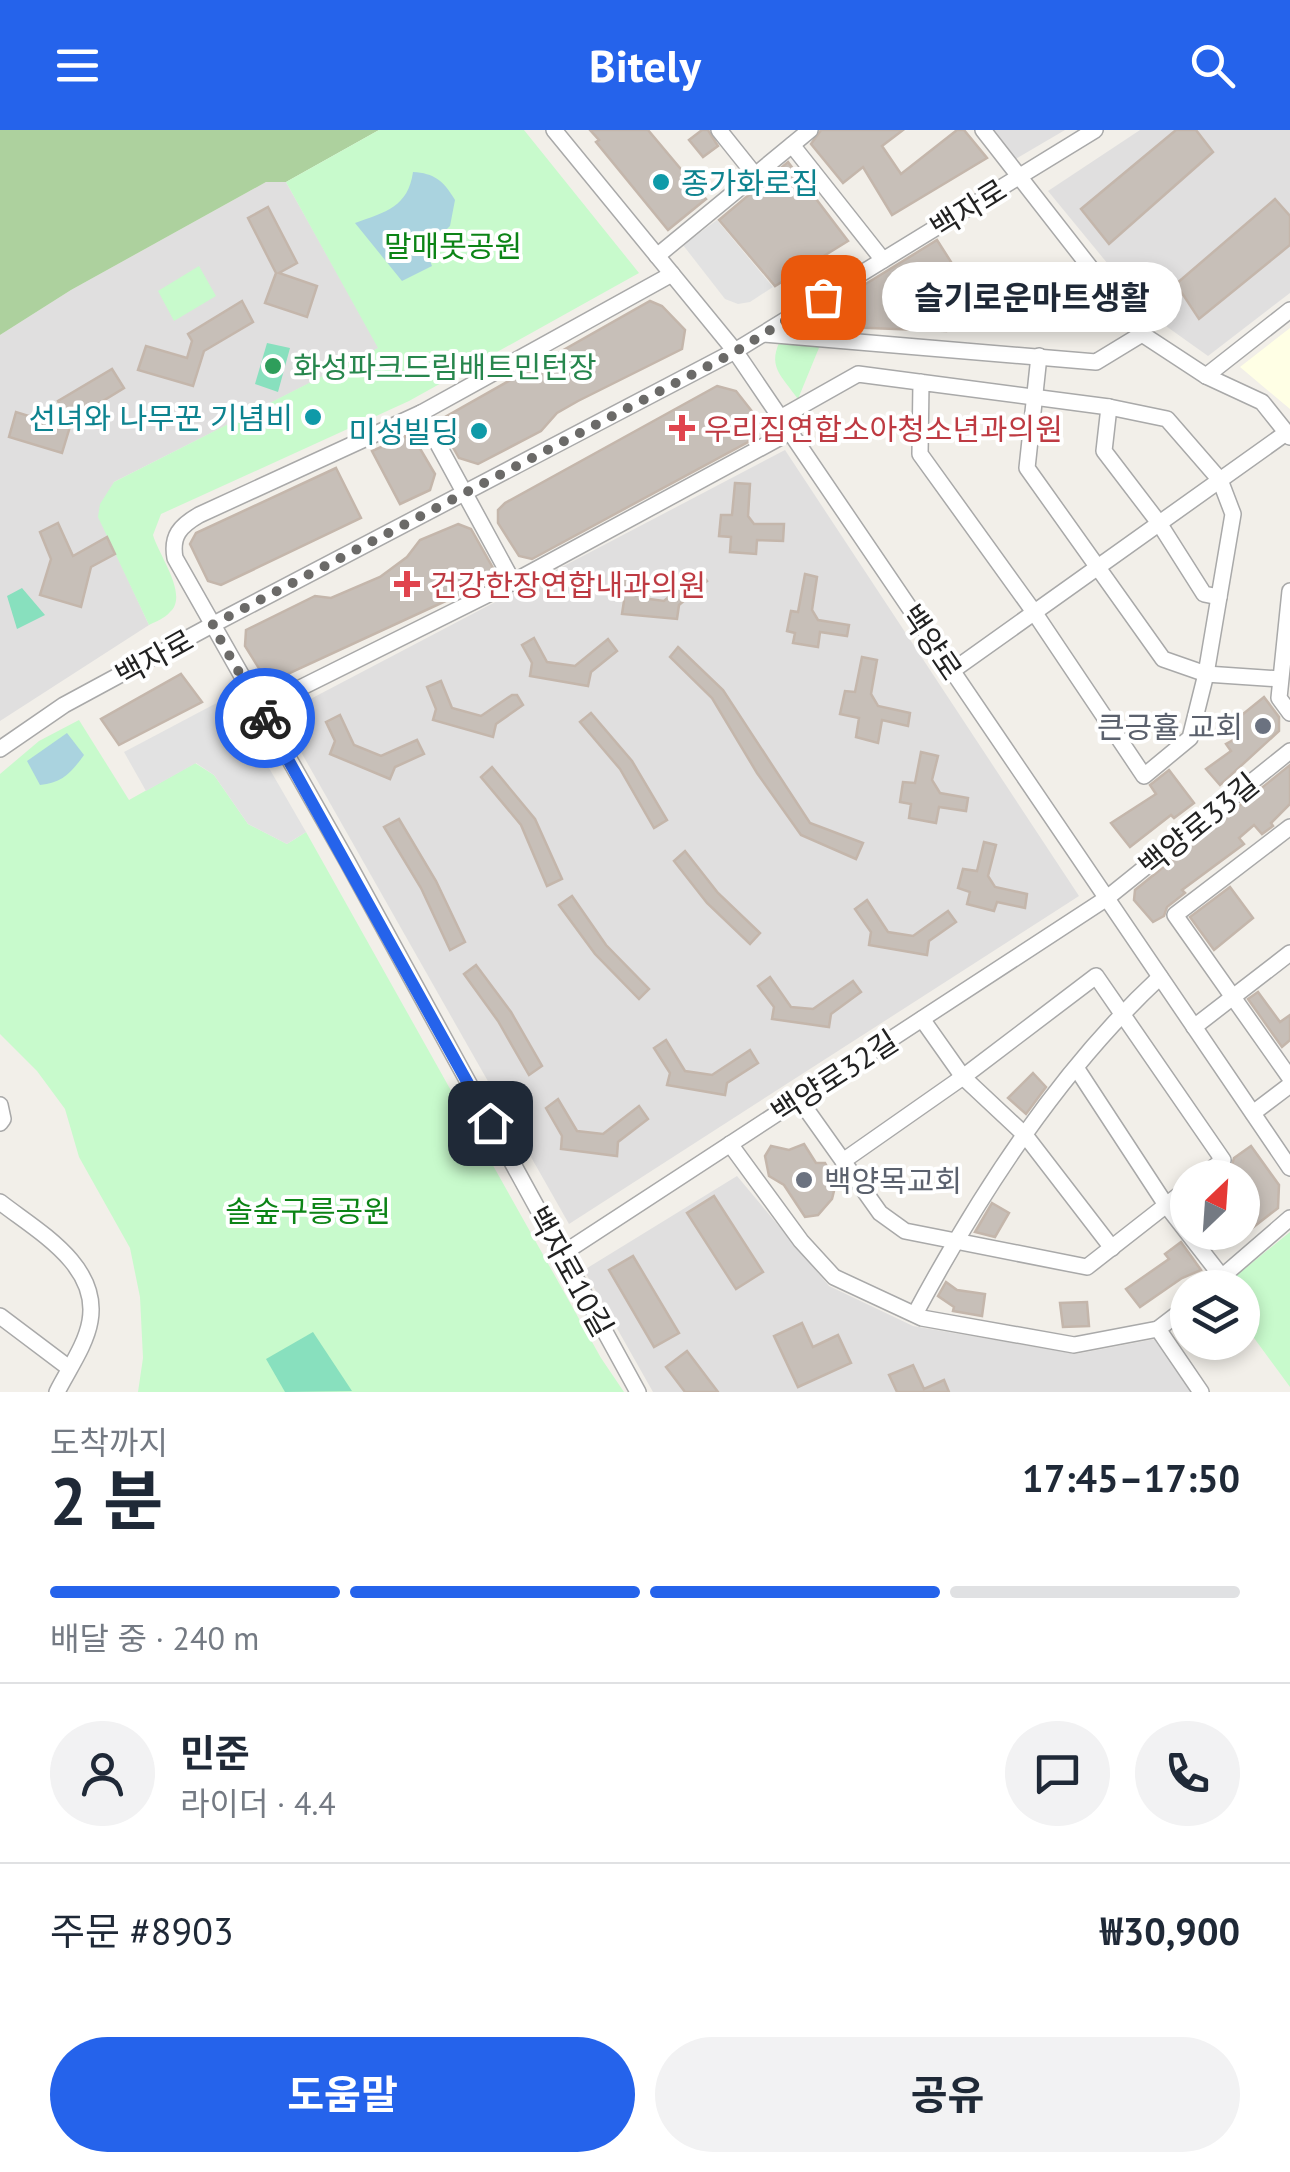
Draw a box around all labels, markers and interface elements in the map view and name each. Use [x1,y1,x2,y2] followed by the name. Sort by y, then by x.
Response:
[589,36,701,94] text: Bitely
[50,38,105,93] icon: menu
[1185,38,1240,93] icon: search
[681,163,819,202] place label: 종가화로집
[923,170,1013,246] street label: 백자로
[650,171,672,193] marker: 종가화로집
[384,226,522,265] park label: 말매못공원
[781,255,866,340] pin
[883,262,1183,332] callout: 슬기로운마트생활
[796,270,851,325] icon: bag
[914,276,1150,318] text: 슬기로운마트생활
[293,347,597,386] place label: 화성파크드림배트민턴장
[262,355,284,377] marker: 화성파크드림배트민턴장
[29,398,293,437] place label: 선녀와 나무꾼 기념비
[302,406,324,428] marker: 선녀와 나무꾼 기념비
[704,409,1063,448] place label: 우리집연합소아청소년과의원
[349,412,459,451] place label: 미성빌딩
[669,415,695,441] marker: 우리집연합소아청소년과의원
[468,420,490,442] marker: 미성빌딩
[430,565,706,604] place label: 건강한장연합내과의원
[394,571,420,597] marker: 건강한장연합내과의원
[893,597,971,687] street label: 백양로
[108,620,200,694] street label: 백자로
[215,668,315,768] courier
[238,691,293,746] icon: bike
[1097,707,1243,746] place label: 큰긍휼 교회
[1252,715,1274,737] marker: 큰긍휼 교회
[1130,764,1266,884] street label: 백양로33길
[763,1021,905,1131] street label: 백양로32길
[448,1081,533,1166] pin
[463,1096,518,1151] icon: home
[1170,1160,1260,1250] north arrow
[1170,1160,1260,1360] map controls
[824,1161,962,1200] place label: 백양목교회
[793,1169,815,1191] marker: 백양목교회
[225,1191,391,1230] park label: 솔숲구릉공원
[519,1199,623,1343] street label: 백자로10길
[1170,1270,1260,1360] button: layers
[50,1421,168,1463] text: 도착까지
[1022,1453,1240,1502] text: 17:45–17:50
[50,1458,163,1542] text: 2 분
[50,1617,259,1659] text: 배달 중 · 240 m
[50,1721,155,1826] button: person
[1005,1721,1110,1826] button: chat
[1135,1721,1240,1826] button: phone
[180,1728,250,1777] text: 민준
[180,1782,336,1824] text: 라이더 · 4.4
[50,1906,234,1955] text: 주문 #8903
[1100,1906,1240,1955] text: ₩30,900
[50,2037,635,2152] button: 도움말
[655,2037,1240,2152] button: 공유

